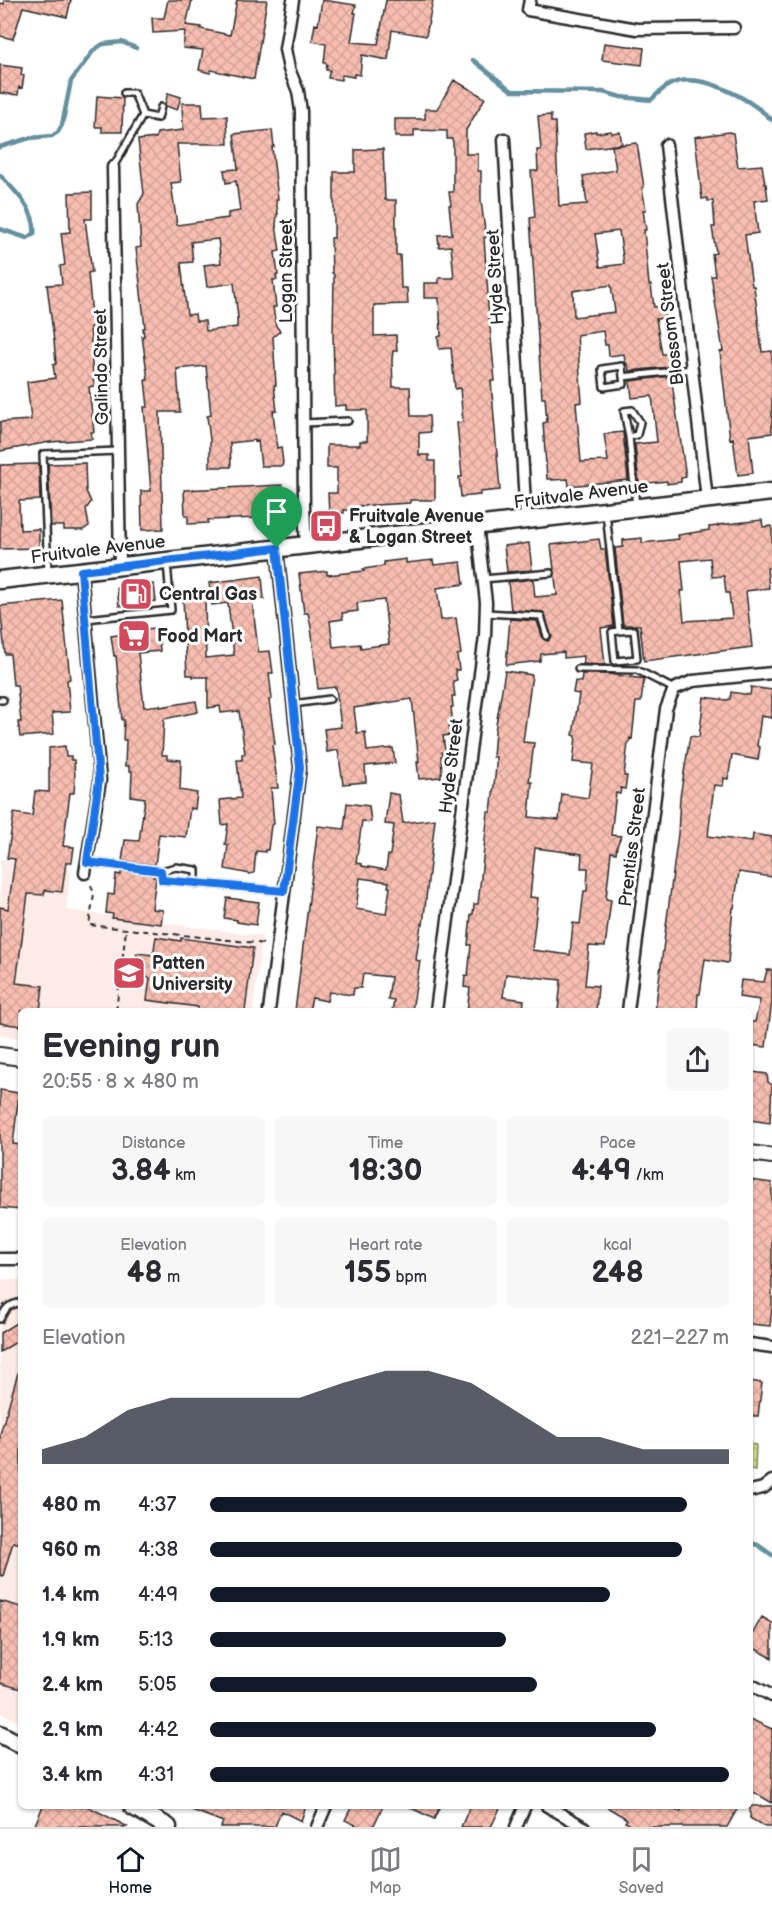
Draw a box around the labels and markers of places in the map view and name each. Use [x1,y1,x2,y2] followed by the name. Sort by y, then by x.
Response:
[251,486,302,548] pin
[349,506,484,548] place label: Fruitvale Avenue & Logan Street
[308,508,344,544] bus stop icon: Fruitvale Avenue & Logan Street
[118,576,154,612] fuel station icon: Central Gas
[159,584,257,605] place label: Central Gas
[116,618,152,654] supermarket icon: Food Mart
[157,626,243,647] place label: Food Mart
[152,953,233,995] place label: Patten University
[111,955,147,991] school or university icon: Patten University

